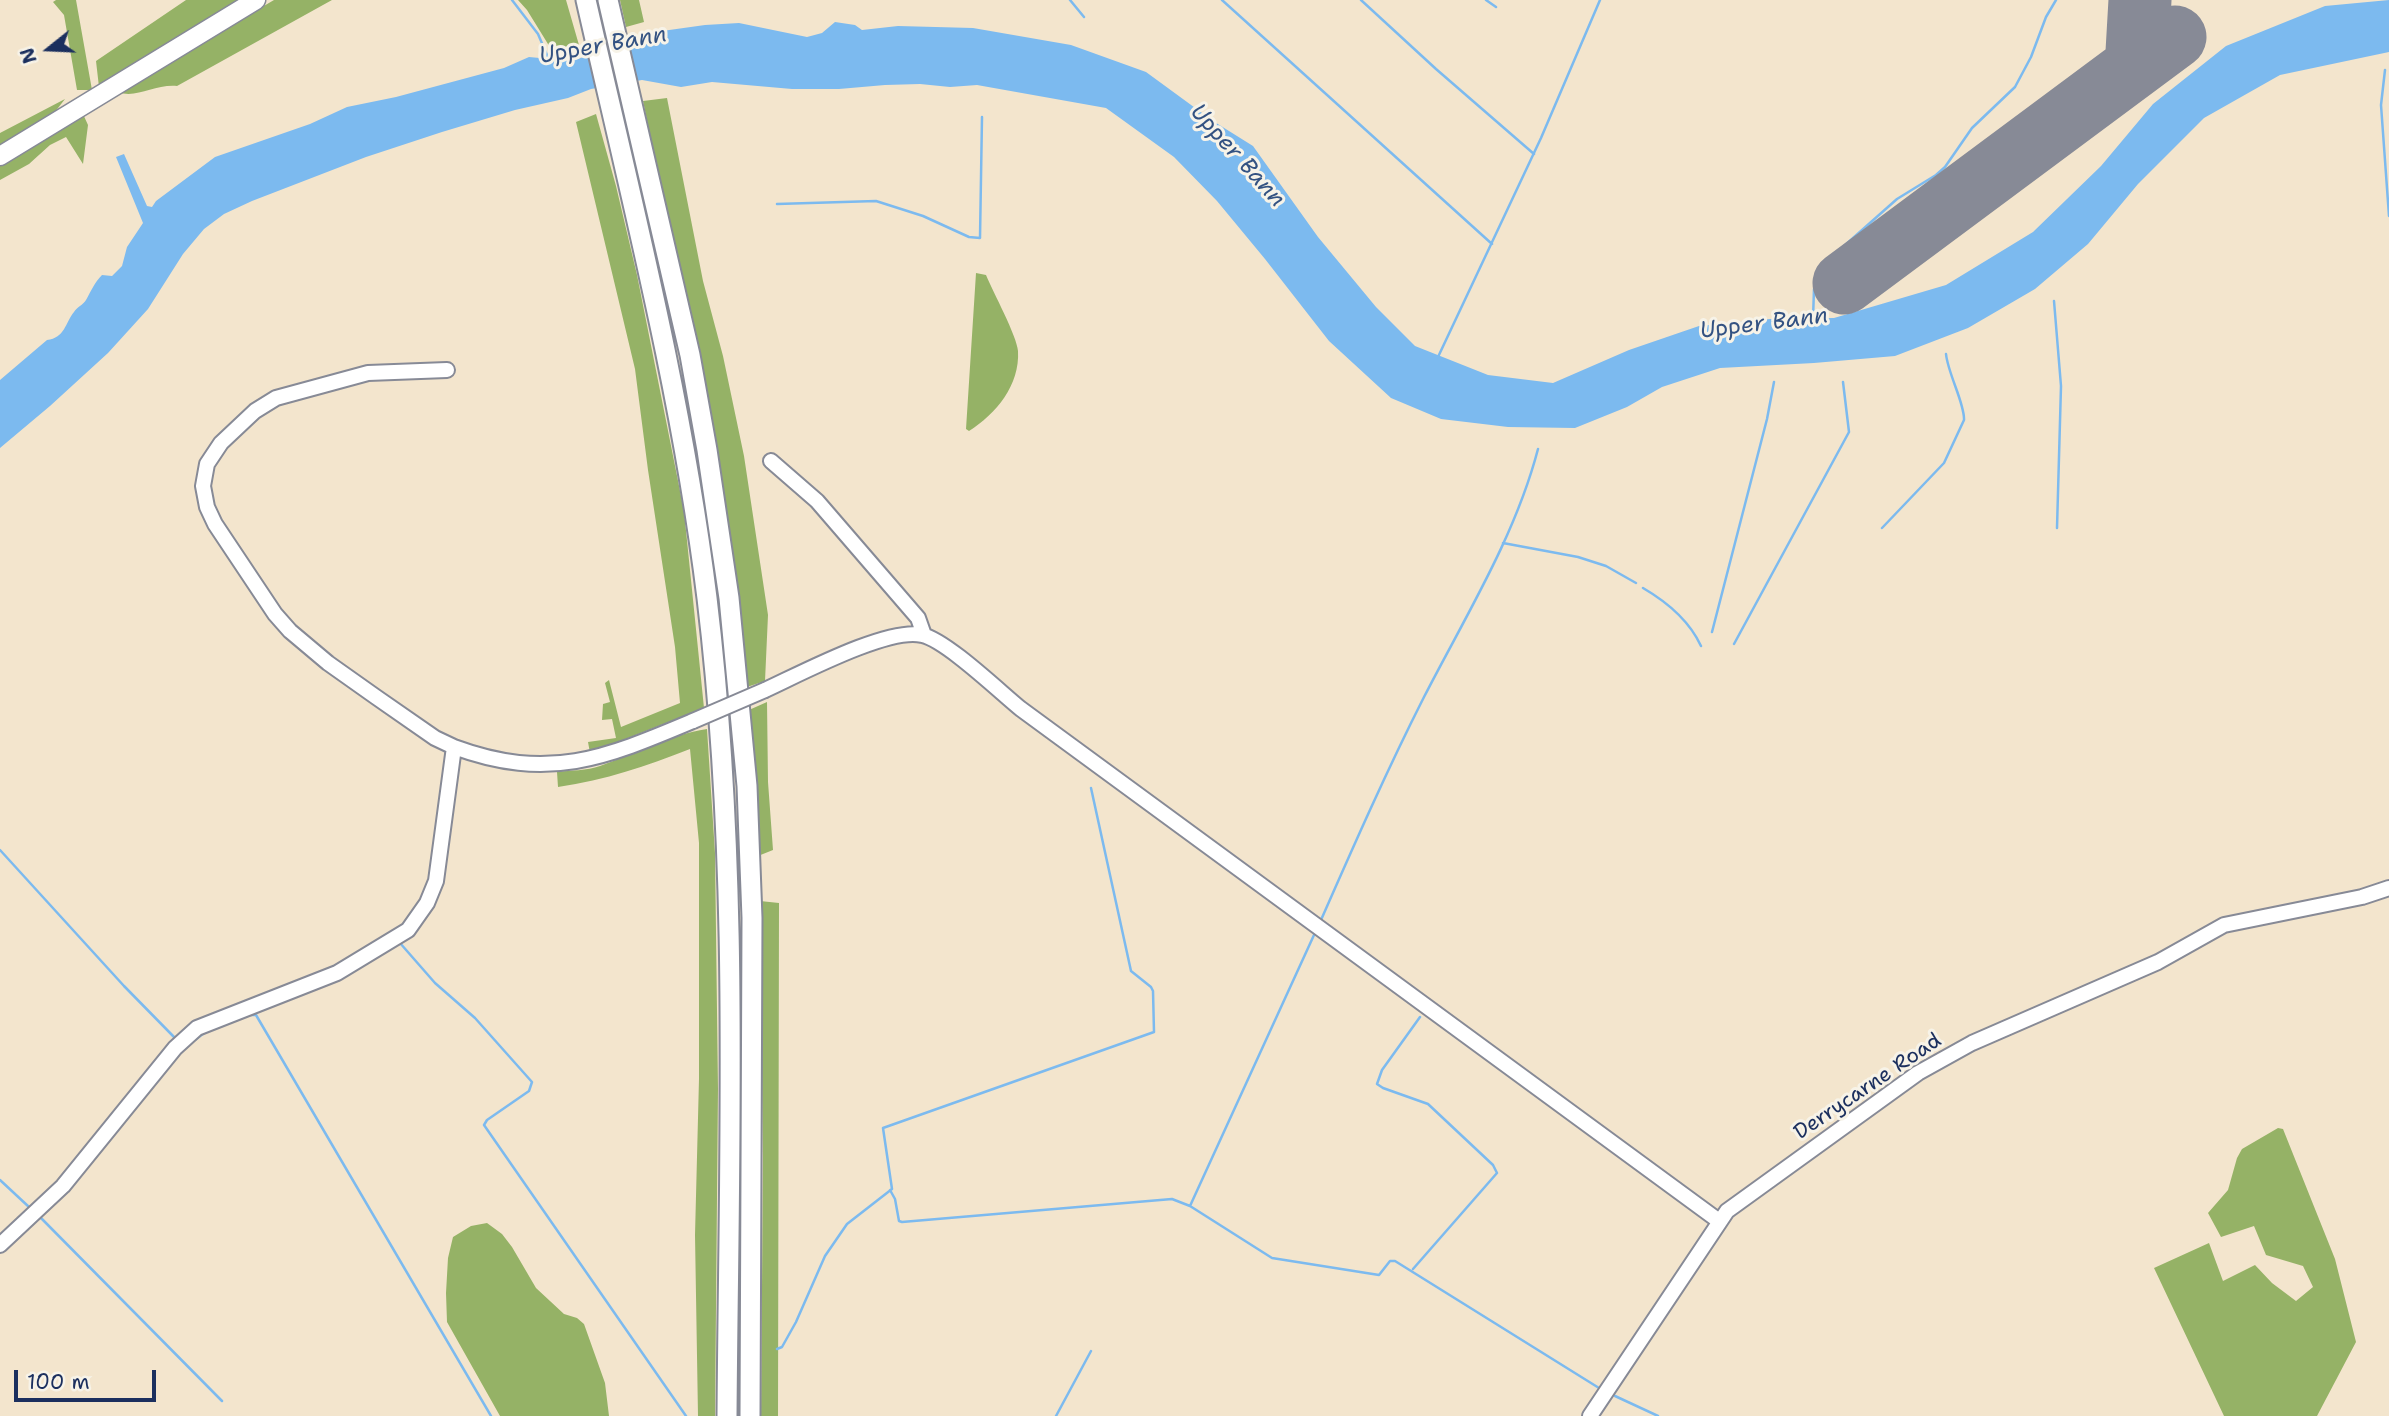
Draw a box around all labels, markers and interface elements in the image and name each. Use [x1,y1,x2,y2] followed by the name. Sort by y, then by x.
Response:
[14,14,84,84] north arrow
[537,21,669,71] water label: Upper Bann
[14,45,43,67] text: N
[1184,99,1290,213] water label: Upper Bann
[1698,302,1830,346] water label: Upper Bann
[1790,1028,1946,1146] street label: Derrycarne Road
[18,1356,159,1400] scale bar
[27,1368,90,1396] text: 100 m

